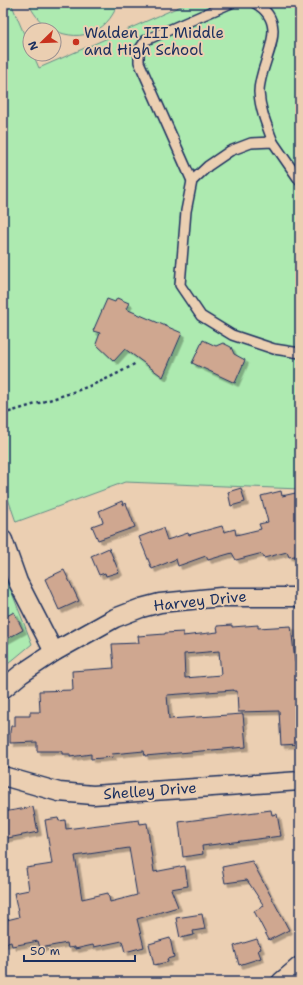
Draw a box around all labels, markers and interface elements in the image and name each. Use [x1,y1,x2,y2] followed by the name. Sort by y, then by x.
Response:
[22,22,62,62] north arrow
[84,23,224,60] place label: Walden III Middle and High School
[71,37,81,47] marker: Walden III Middle and High School
[25,39,42,53] text: N
[152,586,248,616] street label: Harvey Drive
[103,778,197,804] street label: Shelley Drive
[24,937,135,963] scale bar
[30,943,60,959] text: 50 m

